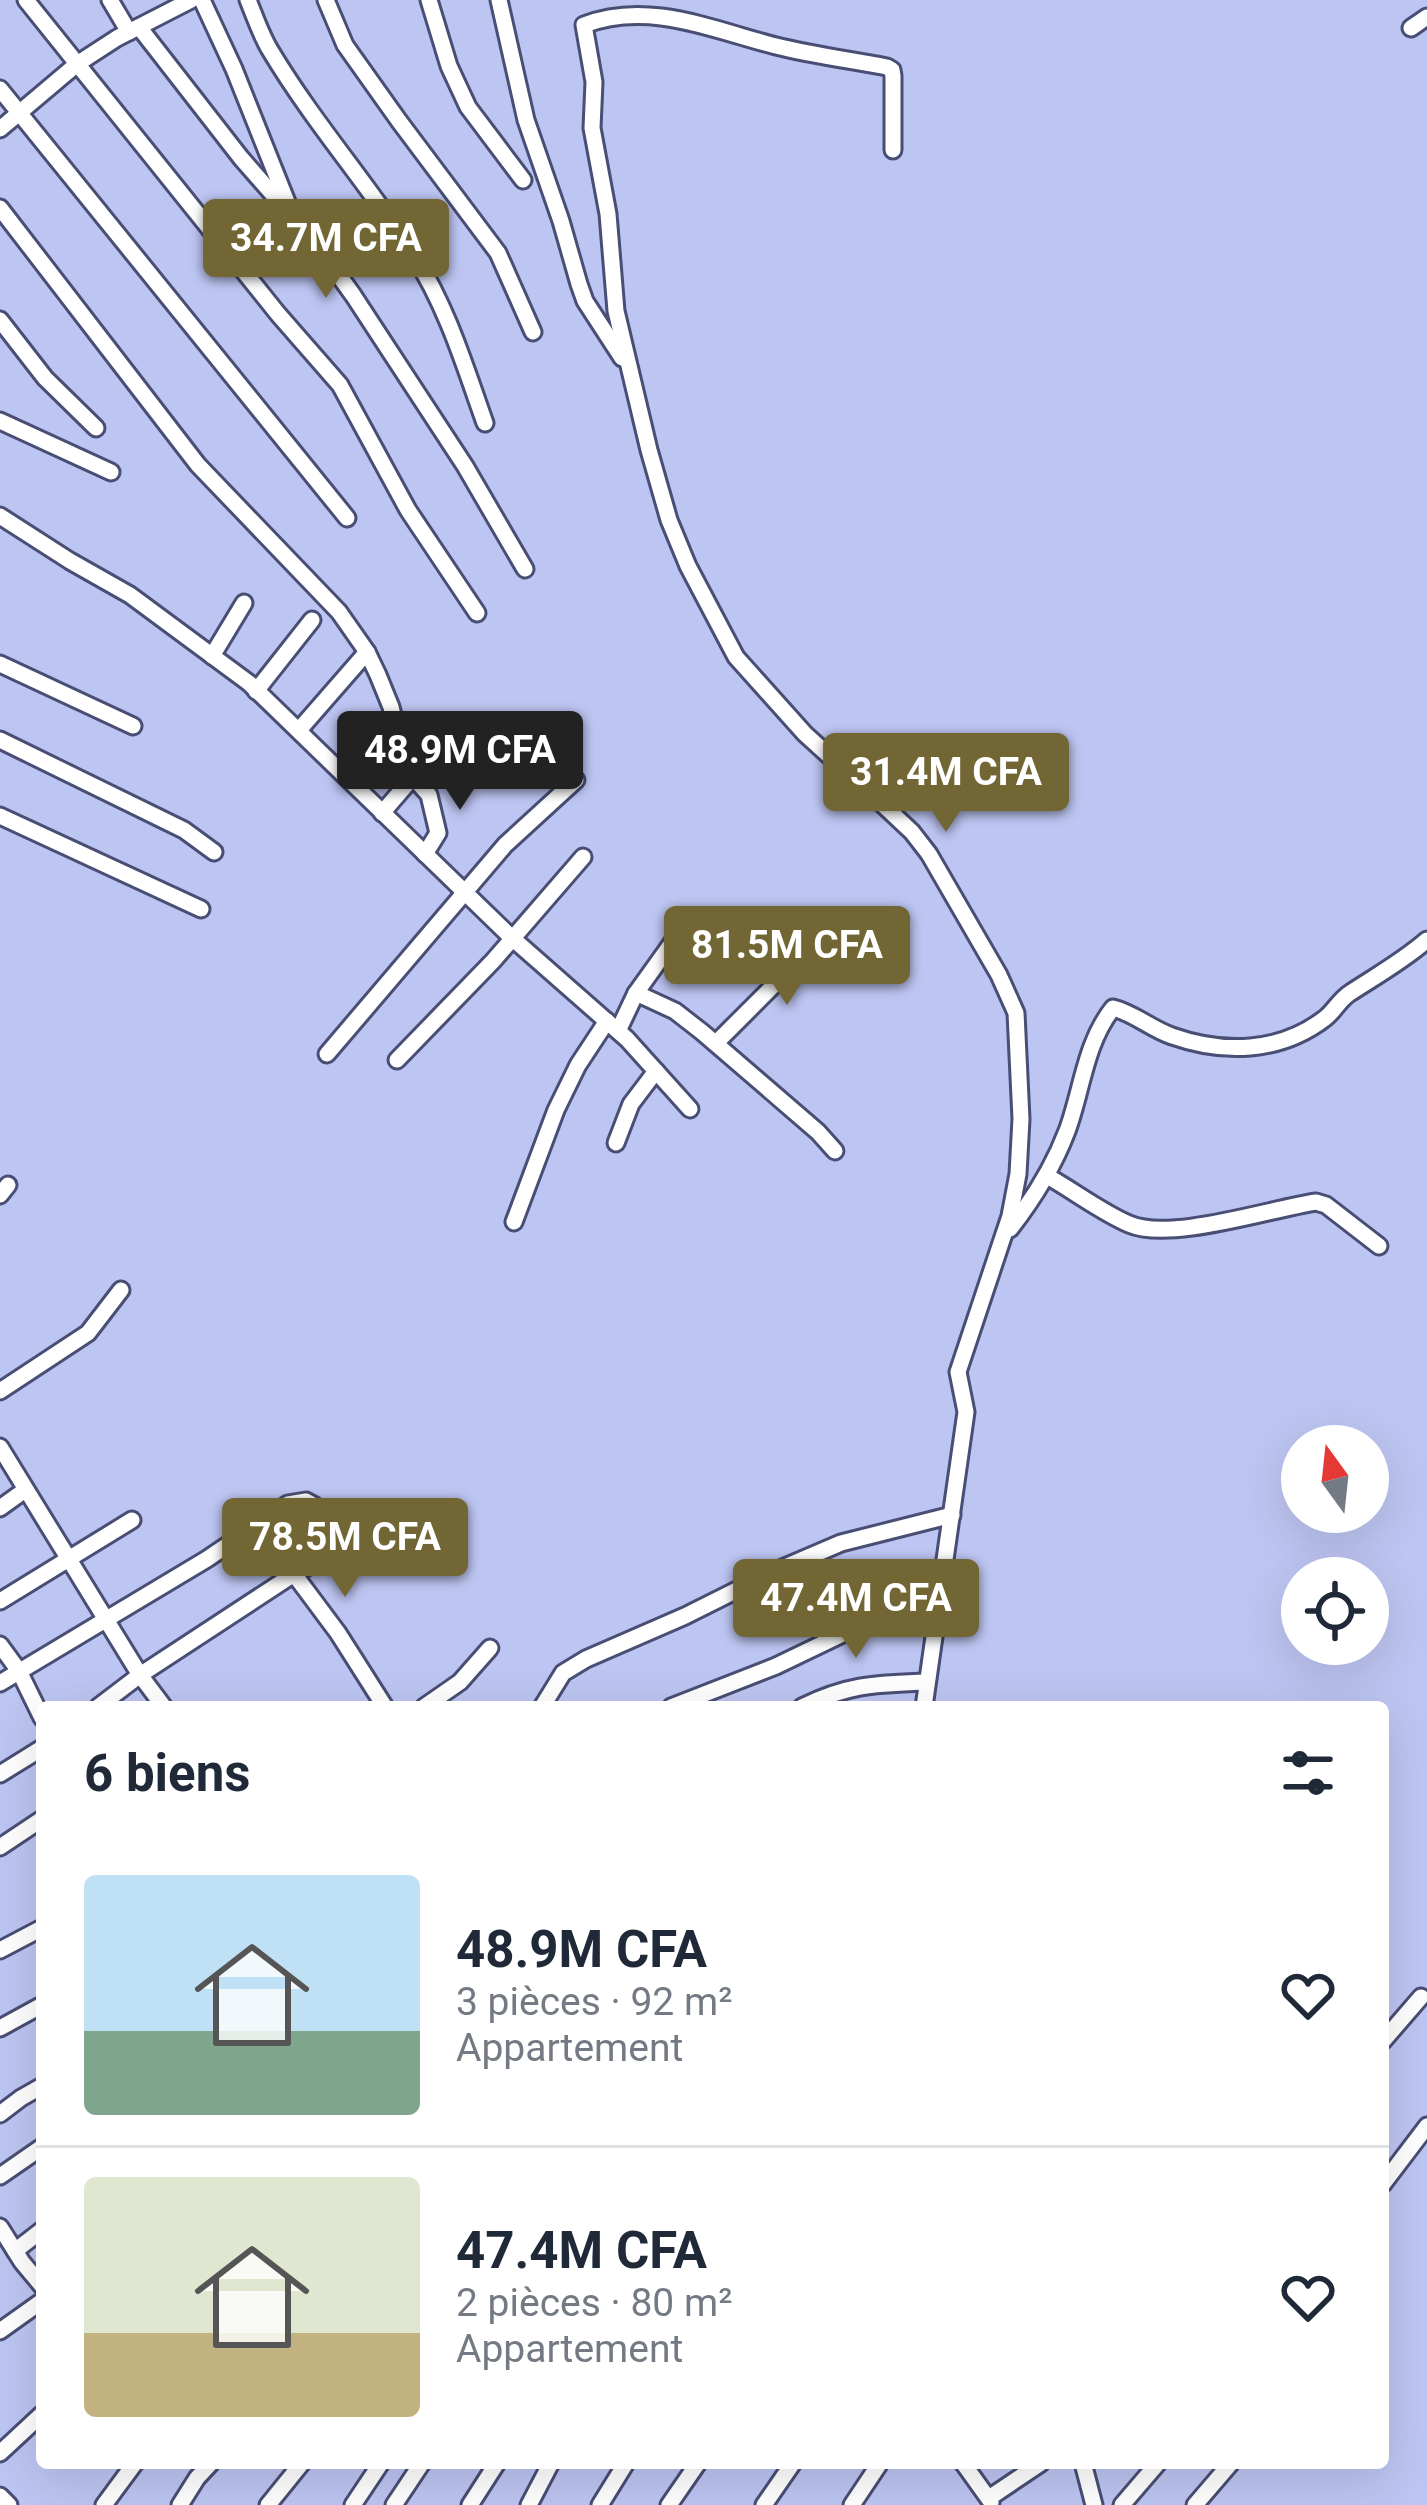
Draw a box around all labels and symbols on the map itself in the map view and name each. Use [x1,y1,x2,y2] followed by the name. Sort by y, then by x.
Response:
[189,199,463,301] pin: 34.7M CFA
[323,711,597,813] pin: 48.9M CFA
[809,733,1083,835] pin: 31.4M CFA
[650,906,924,1008] pin: 81.5M CFA
[1281,1425,1389,1533] north arrow
[208,1498,482,1600] pin: 78.5M CFA
[719,1559,993,1661] pin: 47.4M CFA

